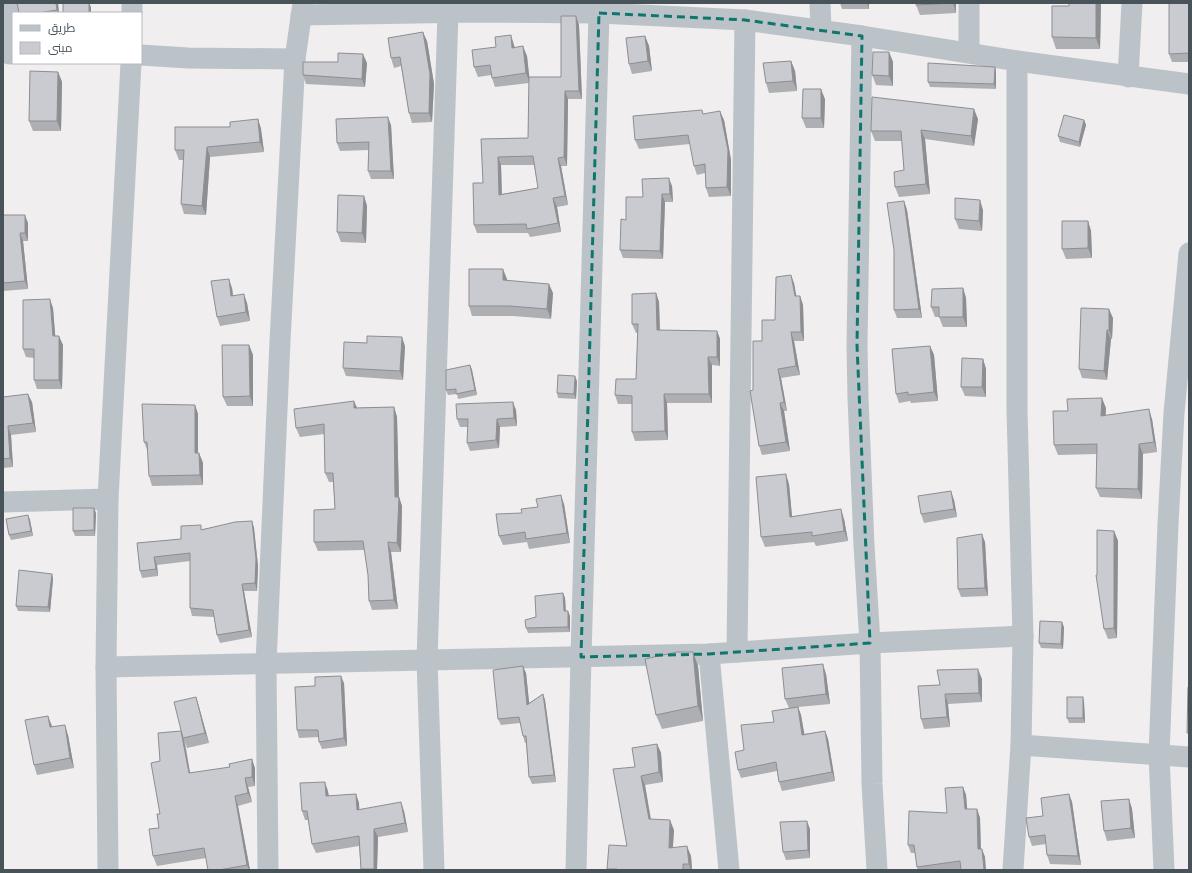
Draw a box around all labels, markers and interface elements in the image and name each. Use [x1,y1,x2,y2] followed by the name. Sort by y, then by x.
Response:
[12,12,142,64] legend
[48,20,76,36] text: طريق
[48,40,73,56] text: مبنى

